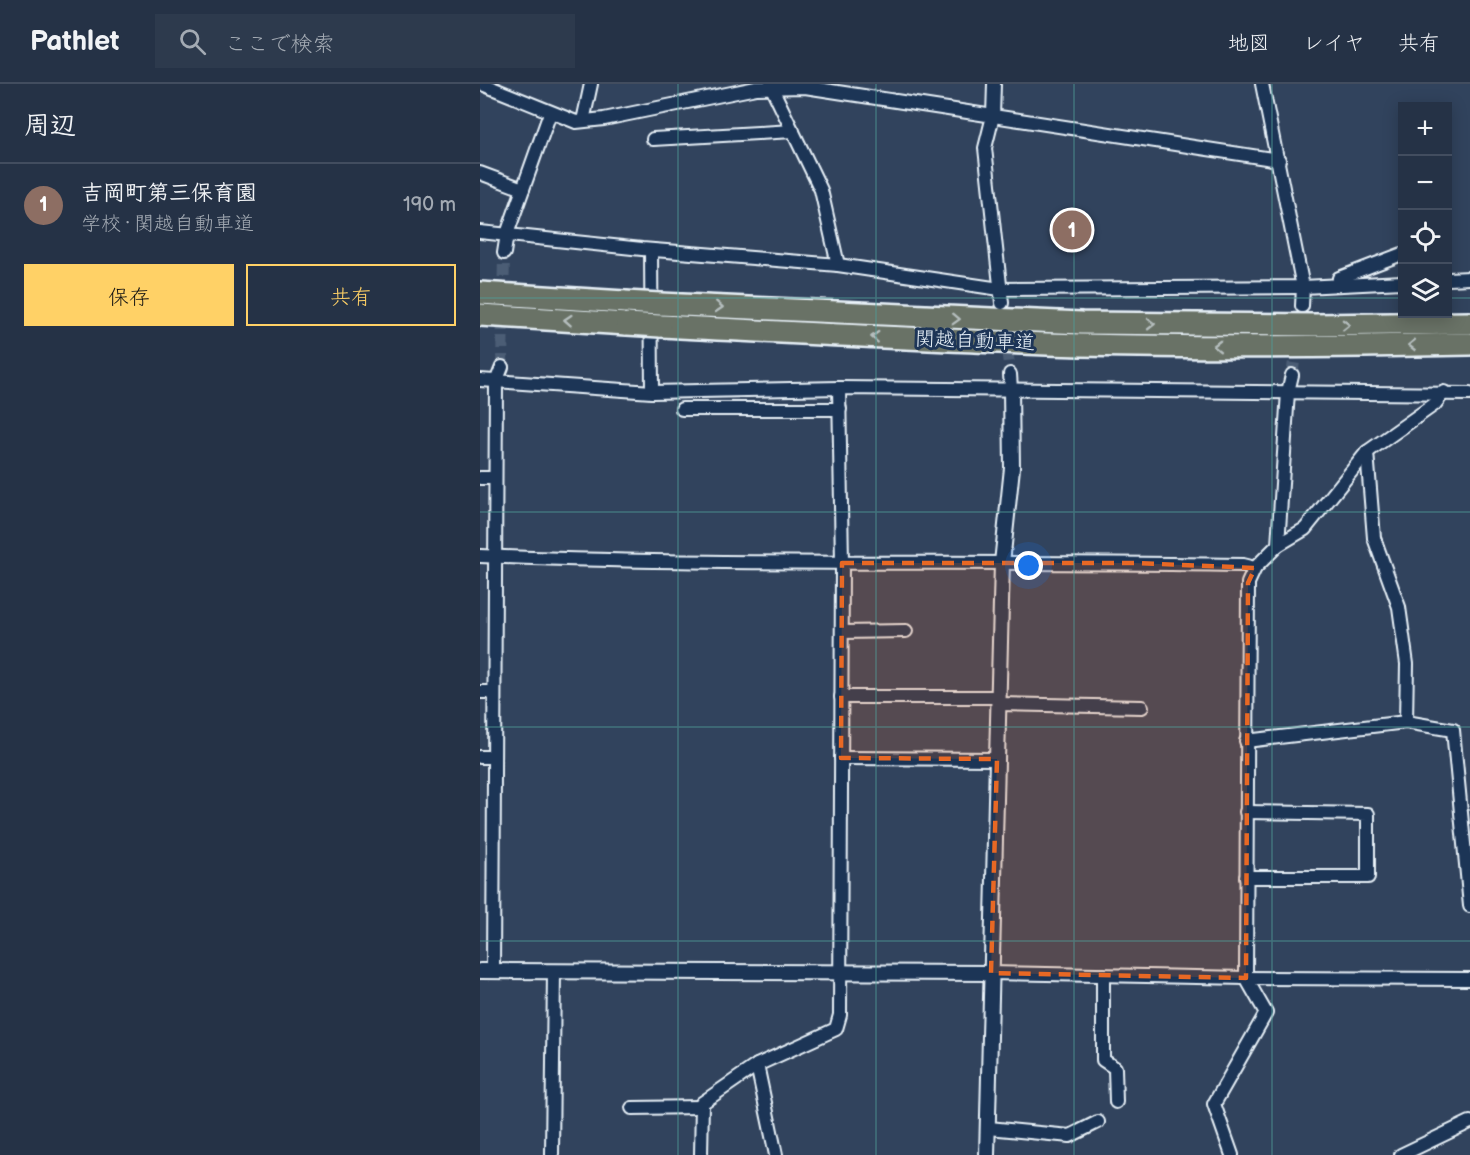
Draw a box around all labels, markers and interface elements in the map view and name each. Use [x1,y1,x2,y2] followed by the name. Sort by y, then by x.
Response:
[155,14,575,68] search box
[30,25,119,58] text: Pathlet
[176,25,209,58] icon: search
[224,31,334,58] text: ここで検索
[1228,31,1270,56] text: 地図
[1303,31,1365,56] text: レイヤ
[1398,31,1440,56] text: 共有
[1398,102,1452,318] map controls
[1398,102,1452,156] button: +
[24,111,76,142] text: 周辺
[1398,156,1452,210] button: −
[81,180,257,207] text: 吉岡町第三保育園
[39,193,48,217] text: 1
[403,193,456,217] text: 190 m
[1052,208,1092,252] pin: 1
[1398,210,1452,264] button: locate
[81,212,254,236] text: 学校 · 関越自動車道
[24,264,234,326] button: 保存
[246,264,456,326] button: 共有
[1398,264,1452,318] button: layers
[714,301,723,314] one-way arrow
[951,312,960,325] one-way arrow
[564,314,573,327] one-way arrow
[1146,318,1155,330] one-way arrow
[1341,318,1350,331] one-way arrow
[915,327,1035,355] street label: 関越自動車道
[870,331,879,344] one-way arrow
[1407,339,1416,351] one-way arrow
[1212,340,1221,352] one-way arrow
[1014,551,1043,580] your location

